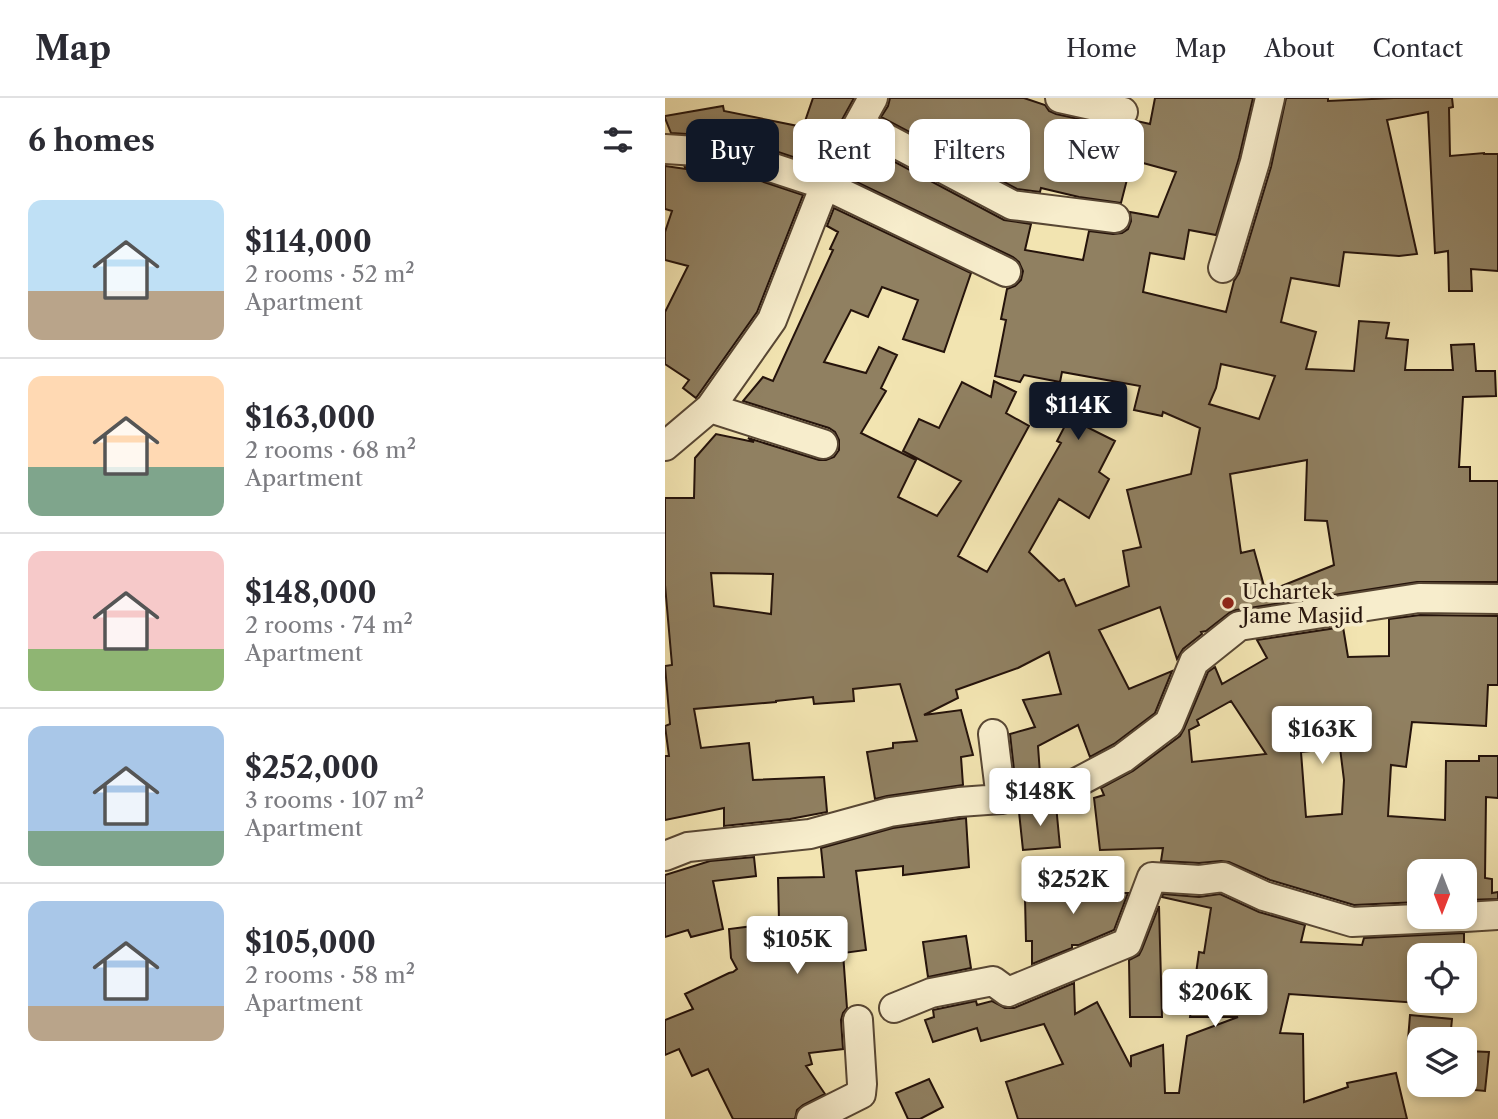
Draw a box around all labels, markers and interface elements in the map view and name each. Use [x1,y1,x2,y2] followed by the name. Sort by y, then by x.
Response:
[35,28,111,69] text: Map
[1066,34,1137,63] text: Home
[1175,34,1226,63] text: Map
[1264,34,1335,63] text: About
[1373,34,1463,63] text: Contact
[686,119,779,182] chip: Buy
[793,119,895,182] chip: Rent
[909,119,1030,182] chip: Filters
[1044,119,1144,182] chip: New
[599,121,637,159] icon: filters
[28,122,155,159] text: 6 homes
[245,223,372,260] text: $114,000
[84,228,168,312] icon: home
[245,260,415,288] text: 2 rooms · 52 m²
[245,288,363,316] text: Apartment
[1029,382,1127,442] pin: $114K
[1045,391,1111,419] text: $114K
[245,399,375,436] text: $163,000
[84,404,168,488] icon: home
[245,436,416,464] text: 2 rooms · 68 m²
[245,464,363,492] text: Apartment
[245,574,377,611] text: $148,000
[84,579,168,663] icon: home
[1239,579,1364,628] place label: Uchartek Jame Masjid
[1220,595,1236,611] marker: Uchartek Jame Masjid
[245,611,413,639] text: 2 rooms · 74 m²
[245,639,363,667] text: Apartment
[1273,706,1371,766] pin: $163K
[1288,715,1356,743] text: $163K
[245,749,379,786] text: $252,000
[84,754,168,838] icon: home
[991,768,1089,828] pin: $148K
[1005,777,1075,805] text: $148K
[245,786,424,814] text: 3 rooms · 107 m²
[245,814,363,842] text: Apartment
[1024,856,1122,916] pin: $252K
[1407,859,1477,929] north arrow
[1407,859,1477,1097] map controls
[1037,865,1109,893] text: $252K
[748,916,846,976] pin: $105K
[245,924,376,961] text: $105,000
[763,925,831,953] text: $105K
[84,929,168,1013] icon: home
[1407,943,1477,1013] button: locate
[245,961,415,989] text: 2 rooms · 58 m²
[1166,970,1264,1029] pin: $206K
[1178,978,1252,1006] text: $206K
[245,989,363,1017] text: Apartment
[1407,1027,1477,1097] button: layers

